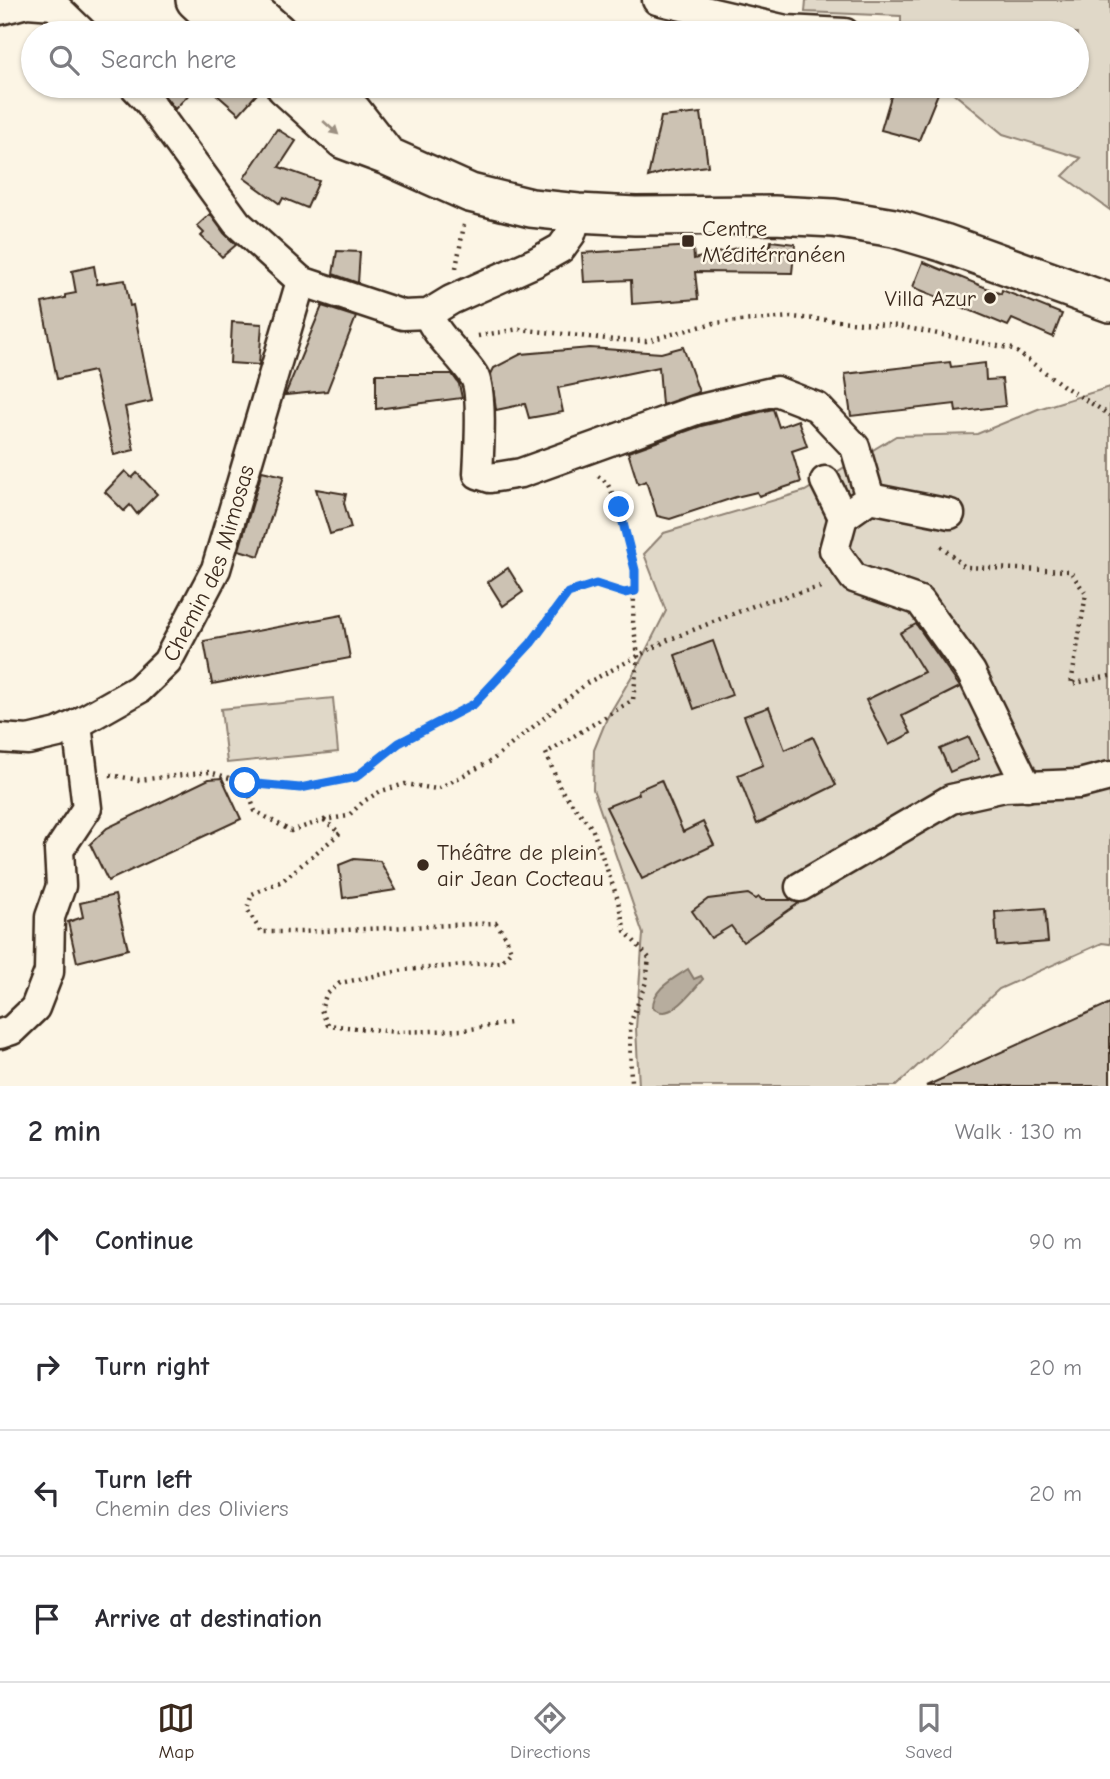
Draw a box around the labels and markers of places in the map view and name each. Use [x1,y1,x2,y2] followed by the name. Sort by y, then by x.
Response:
[702,215,846,268] place label: Centre Méditérranéen
[680,233,696,249] marker: Centre Méditérranéen
[885,285,977,312] place label: Villa Azur
[982,290,998,306] marker: Villa Azur
[437,839,604,892] place label: Théâtre de plein air Jean Cocteau
[415,857,431,873] marker: Théâtre de plein air Jean Cocteau

